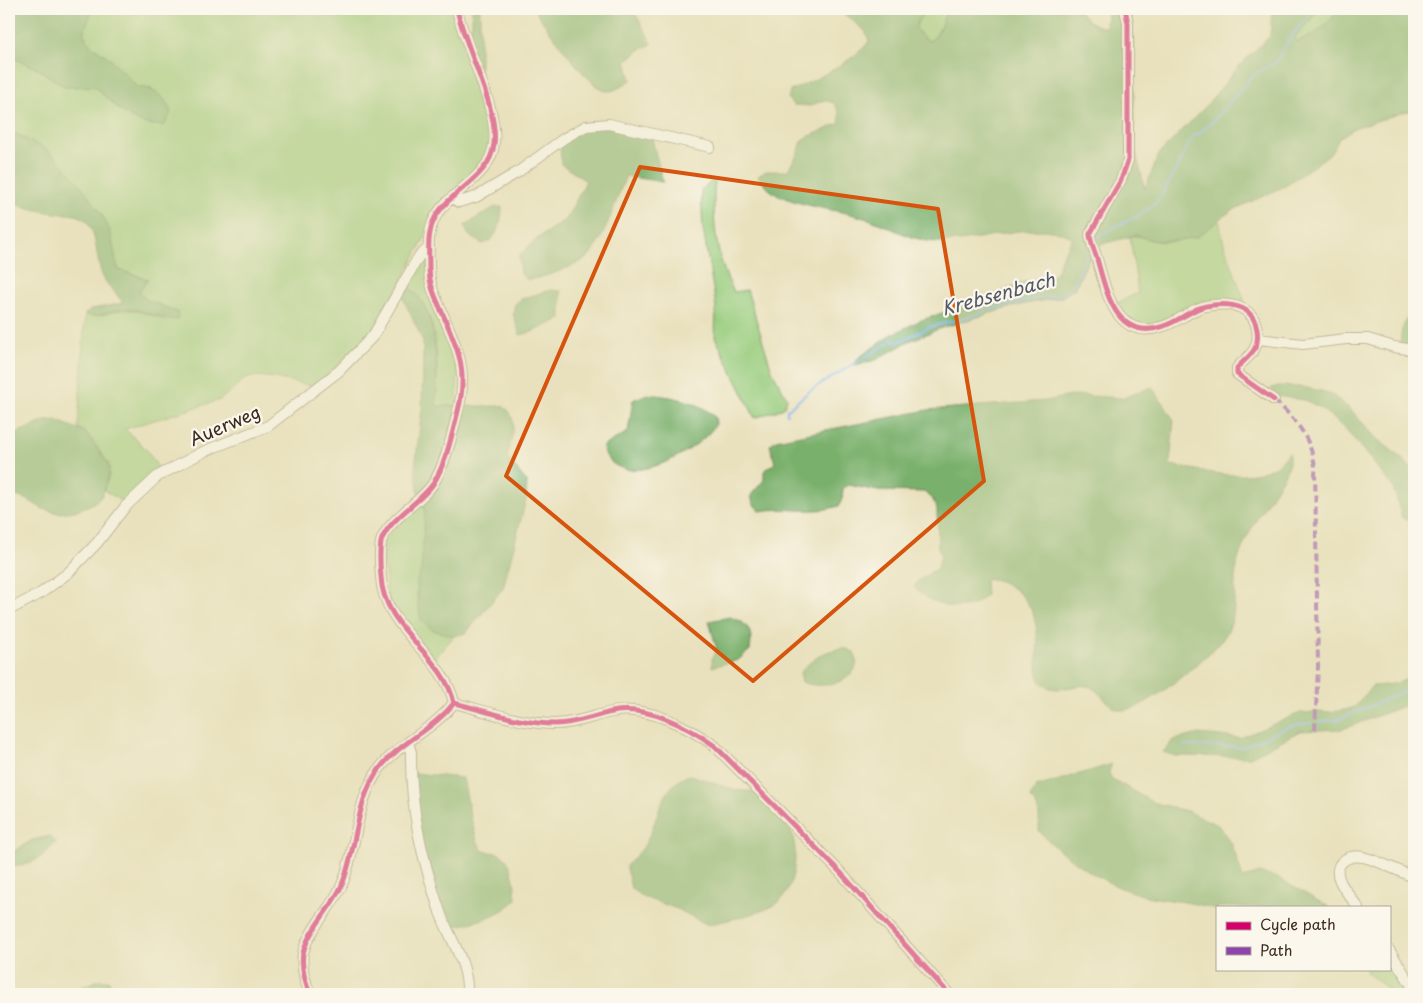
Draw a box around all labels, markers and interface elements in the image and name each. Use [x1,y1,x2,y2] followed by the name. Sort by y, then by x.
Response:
[938,264,1058,322] water label: Krebsenbach
[185,398,264,452] street label: Auerweg
[1216,906,1390,970] legend
[1260,912,1336,935] text: Cycle path
[1260,938,1292,961] text: Path

